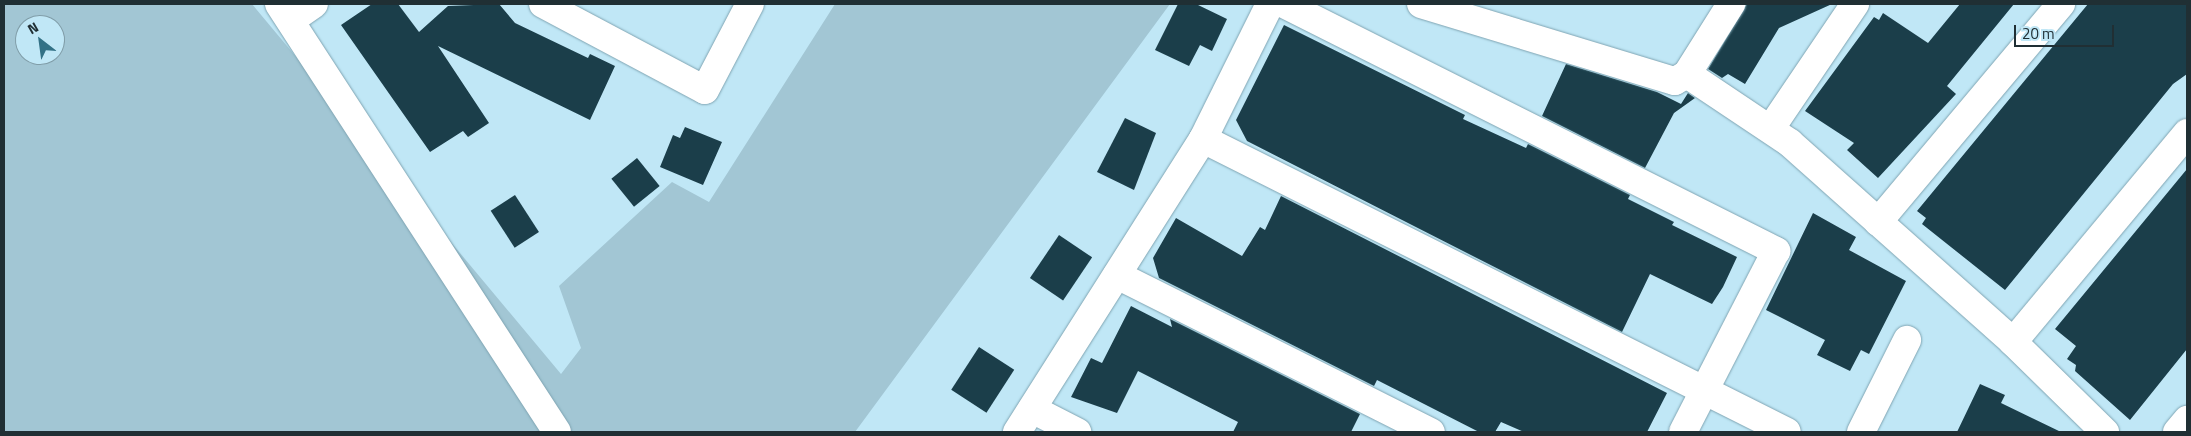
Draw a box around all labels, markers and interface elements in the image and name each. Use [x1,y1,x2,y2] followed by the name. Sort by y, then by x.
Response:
[15,15,65,65] north arrow
[2016,15,2116,47] scale bar
[23,16,42,39] text: N
[2022,22,2055,45] text: 20 m

